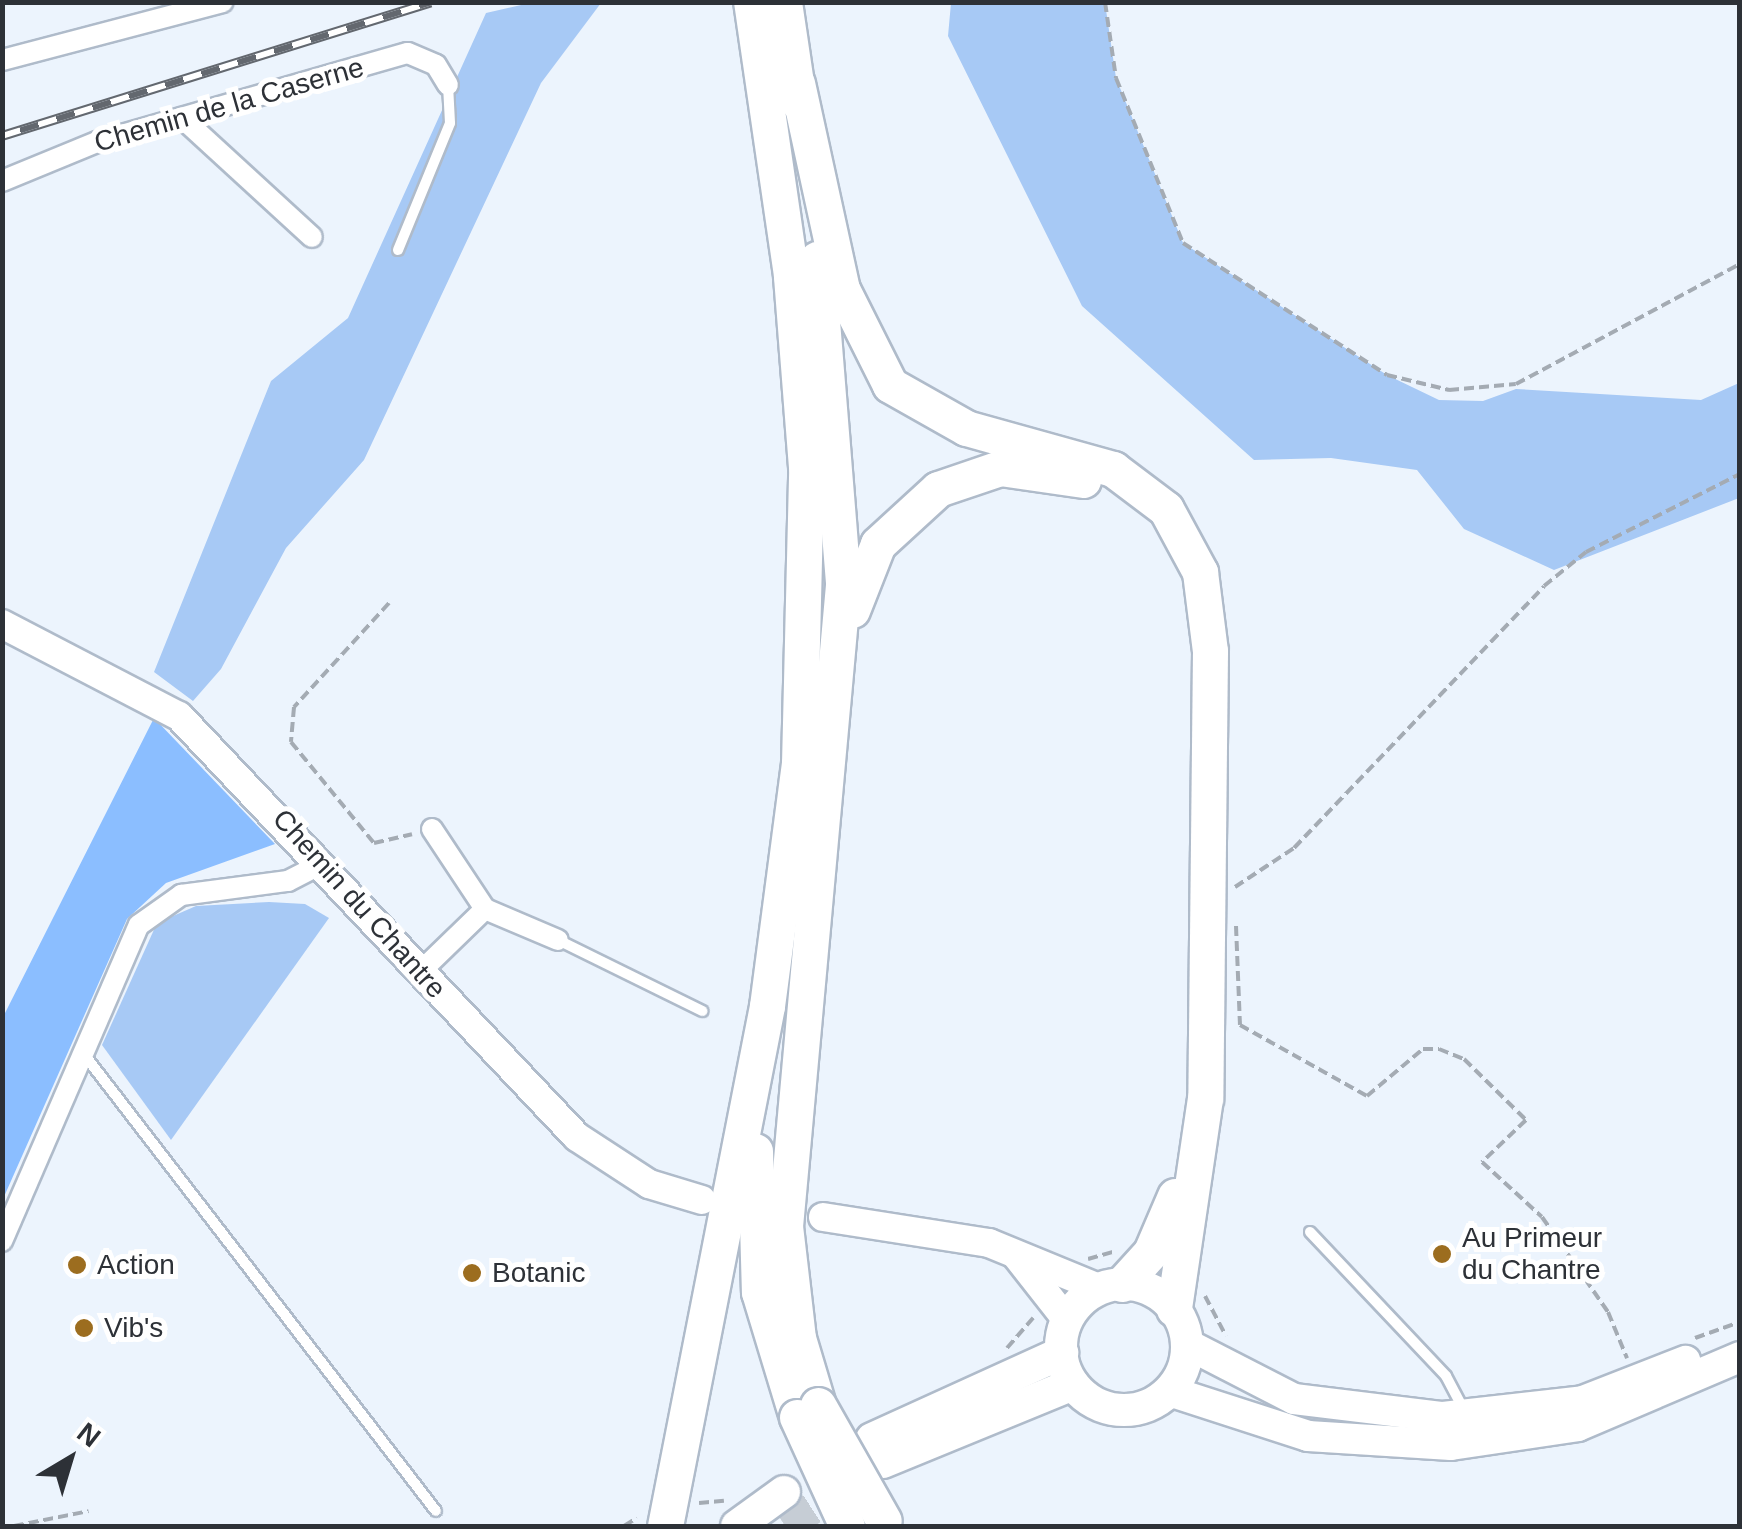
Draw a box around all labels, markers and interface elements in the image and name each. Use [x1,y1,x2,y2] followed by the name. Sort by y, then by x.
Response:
[90,50,368,160] street label: Chemin de la Caserne
[265,803,453,1005] street label: Chemin du Chantre
[1462,1221,1602,1287] place label: Au Primeur du Chantre
[1431,1243,1453,1265] marker: Au Primeur du Chantre
[97,1248,175,1282] place label: Action
[66,1254,88,1276] marker: Action
[492,1256,585,1290] place label: Botanic
[461,1262,483,1284] marker: Botanic
[104,1311,163,1345] place label: Vib's
[73,1317,95,1339] marker: Vib's
[20,1409,120,1509] north arrow
[71,1417,106,1453] text: N

